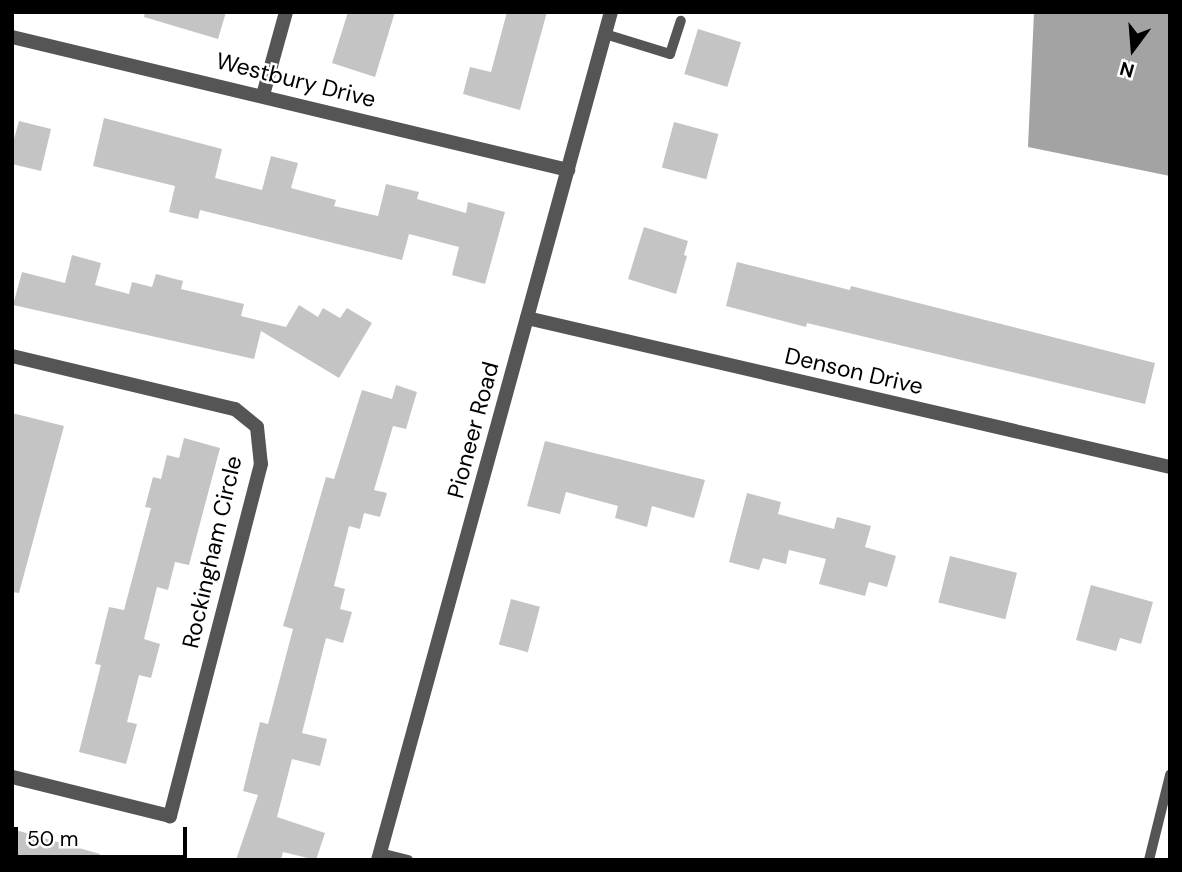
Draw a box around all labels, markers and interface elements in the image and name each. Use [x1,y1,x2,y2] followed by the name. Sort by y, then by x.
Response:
[1098,14,1168,84] north arrow
[213,47,379,113] street label: Westbury Drive
[1117,56,1137,84] text: N
[782,342,926,400] street label: Denson Drive
[442,359,504,501] street label: Pioneer Road
[176,453,248,651] street label: Rockingham Circle
[18,812,191,856] scale bar
[27,825,78,853] text: 50 m

